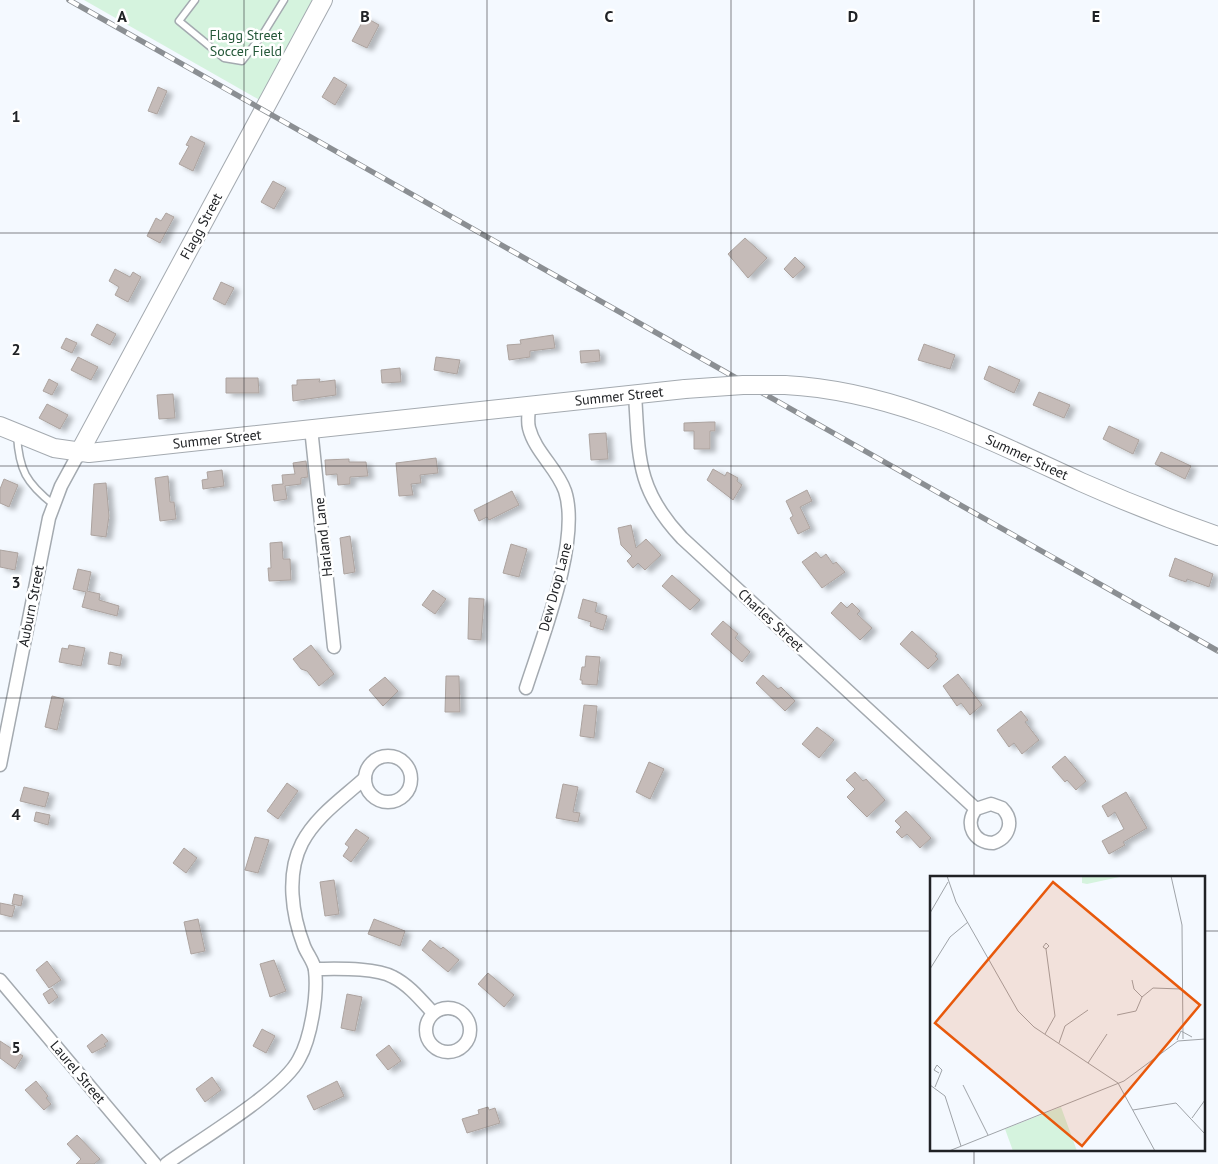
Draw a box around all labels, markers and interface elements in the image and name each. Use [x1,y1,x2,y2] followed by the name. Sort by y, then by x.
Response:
[117,6,127,26] text: A
[360,6,370,26] text: B
[605,6,614,26] text: C
[848,6,858,26] text: D
[1092,6,1100,26] text: E
[210,26,283,60] park label: Flagg Street Soccer Field
[11,106,21,126] text: 1
[176,189,226,262] street label: Flagg Street
[11,339,21,359] text: 2
[574,382,664,410] street label: Summer Street
[172,425,262,453] street label: Summer Street
[983,430,1071,484] street label: Summer Street
[310,496,336,578] street label: Harland Lane
[535,541,575,633] street label: Dew Drop Lane
[14,563,48,648] street label: Auburn Street
[11,572,21,592] text: 3
[734,585,808,655] street label: Charles Street
[11,804,21,824] text: 4
[930,876,1206,1152] inset map
[11,1037,21,1057] text: 5
[46,1037,110,1107] street label: Laurel Street

